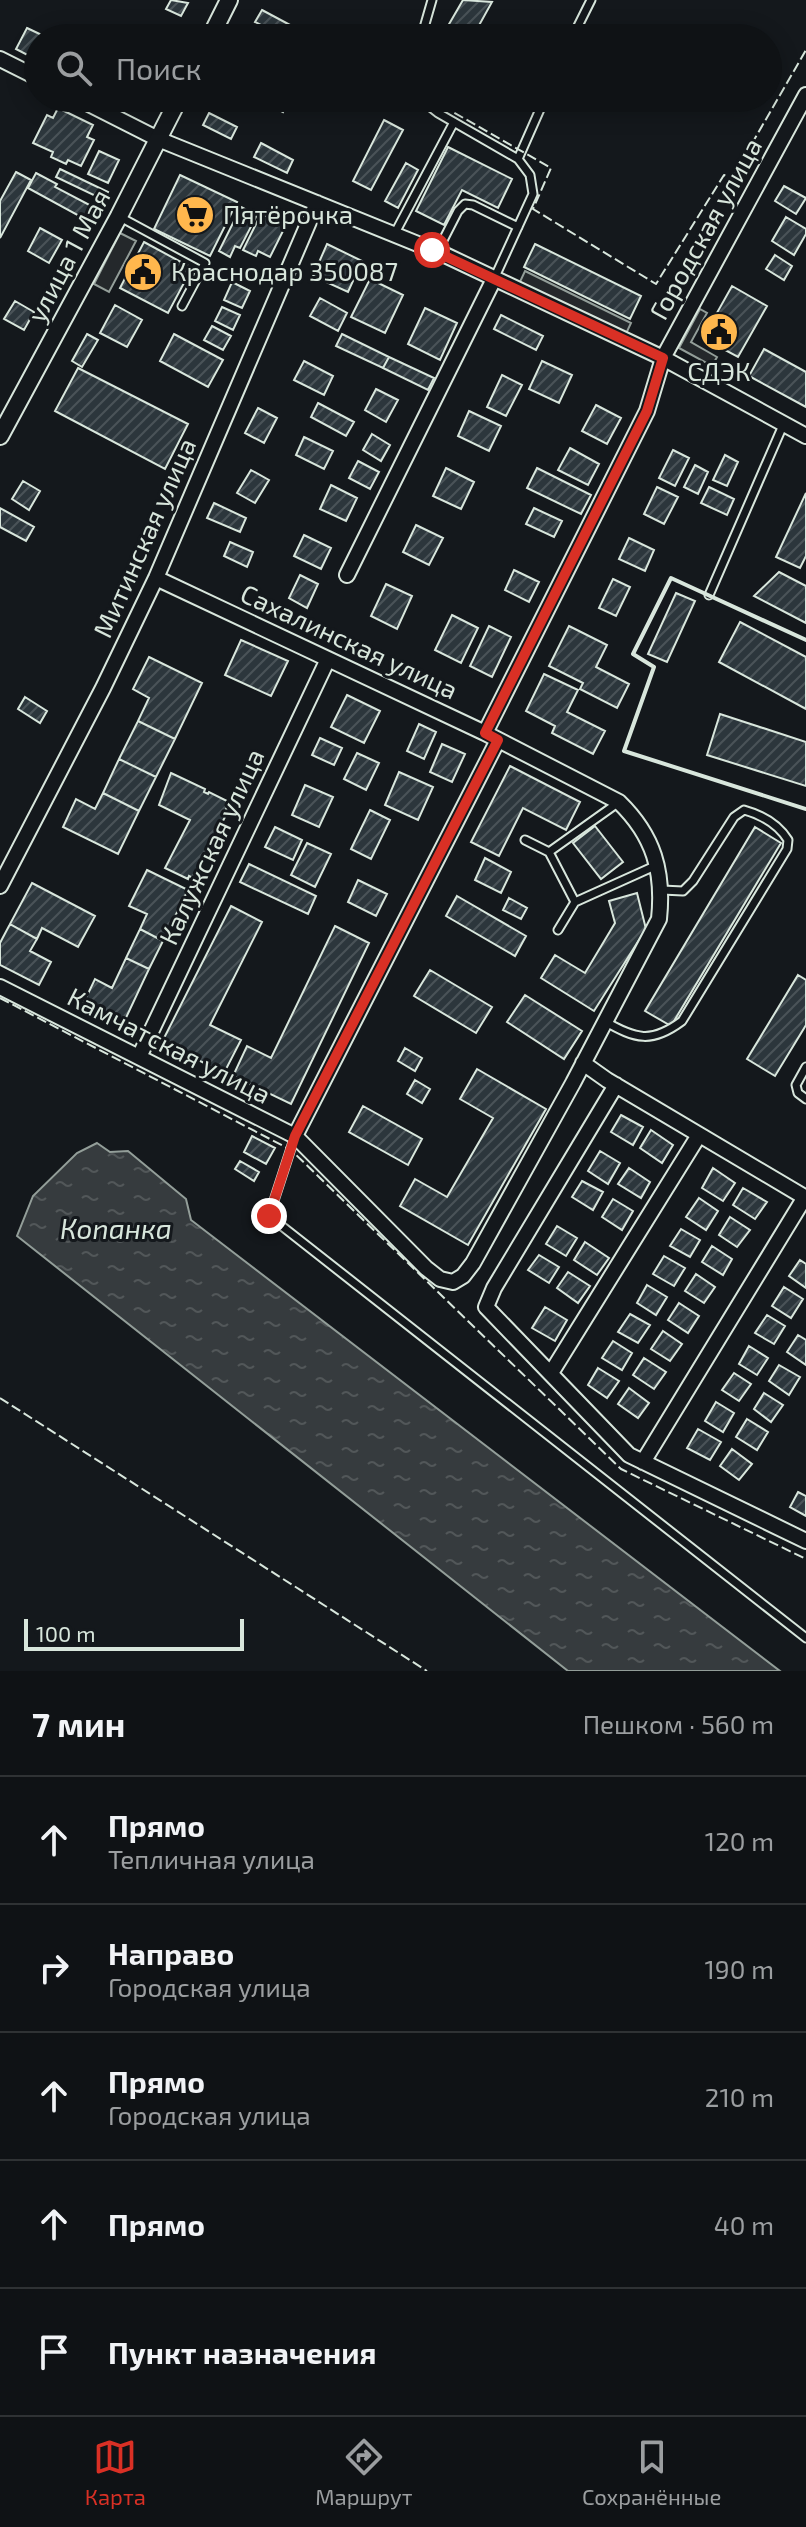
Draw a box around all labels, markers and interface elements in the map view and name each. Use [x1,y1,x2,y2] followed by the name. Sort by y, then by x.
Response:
[24,24,782,112] search box
[52,46,96,90] icon: search
[116,50,202,86] text: Поиск
[642,132,768,325] street label: Городская улица
[20,184,116,327] street label: улица 1 Мая
[174,194,216,236] supermarket icon: Пятёрочка
[223,198,353,229] place label: Пятёрочка
[414,232,450,268] route start
[122,251,164,293] public building icon: Краснодар 350087
[171,255,398,286] place label: Краснодар 350087
[698,311,740,353] public building icon: СДЭК
[687,355,751,386] place label: СДЭК
[86,433,202,642] street label: Митинская улица
[236,577,463,705] street label: Сахалинская улица
[152,744,270,950] street label: Калужская улица
[63,980,276,1110] street label: Камчатская улица
[251,1198,287,1234] route end
[60,1211,172,1245] water label: Копанка
[24,1615,244,1651] scale bar
[36,1620,95,1646] text: 100 m
[32,1703,125,1744] text: 7 мин
[583,1708,774,1739] text: Пешком · 560 m
[108,1807,205,1843] text: Прямо
[32,1818,76,1862] icon: ahead
[705,1825,774,1856] text: 120 m
[108,1843,315,1874] text: Тепличная улица
[108,1935,234,1971] text: Направо
[32,1946,76,1990] icon: right
[705,1953,774,1984] text: 190 m
[108,1971,311,2002] text: Городская улица
[108,2063,205,2099] text: Прямо
[32,2074,76,2118] icon: ahead
[705,2081,774,2112] text: 210 m
[108,2099,311,2130] text: Городская улица
[32,2202,76,2246] icon: ahead
[108,2206,205,2242] text: Прямо
[714,2209,774,2240] text: 40 m
[32,2330,76,2374] icon: arrive
[108,2334,376,2370] text: Пункт назначения
[85,2435,146,2509] tab: Карта
[315,2435,412,2509] tab: Маршрут
[582,2435,721,2509] tab: Сохранённые

